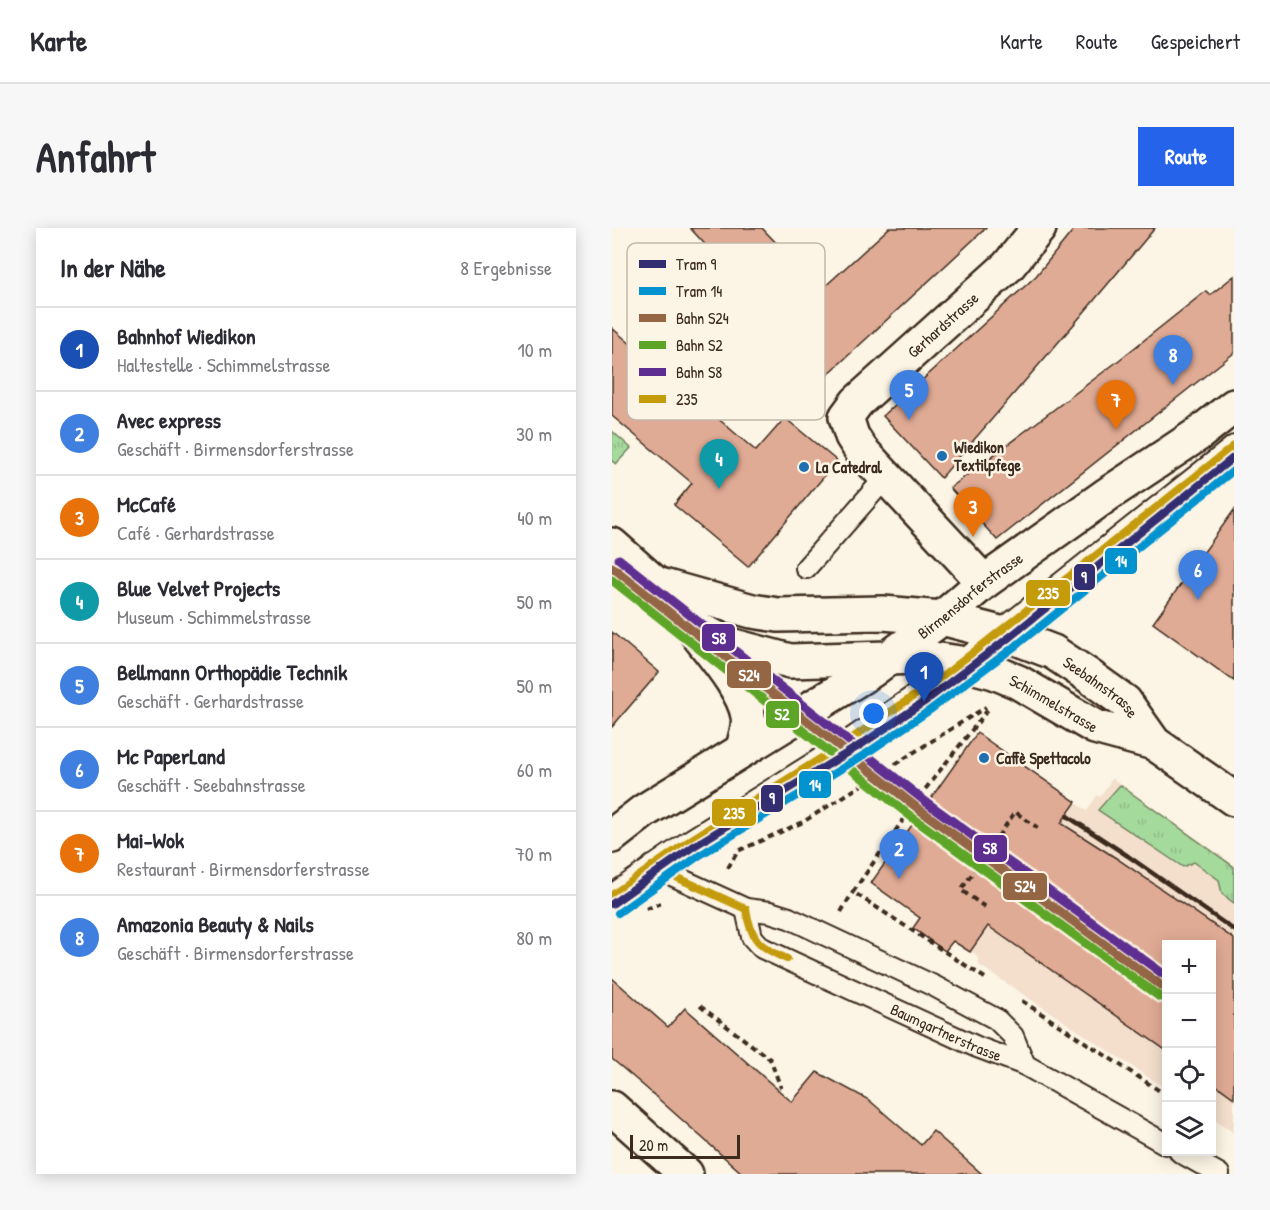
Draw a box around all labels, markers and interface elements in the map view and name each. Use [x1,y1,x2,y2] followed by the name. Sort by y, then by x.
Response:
[30,22,87,60] text: Karte
[1000,27,1043,56] text: Karte
[1076,27,1118,56] text: Route
[1151,27,1240,56] text: Gespeichert
[1138,127,1234,186] button: Route
[36,128,155,185] text: Anfahrt
[627,243,825,420] legend
[60,250,166,285] text: In der Nähe
[676,253,716,275] text: Tram 9
[460,254,552,281] text: 8 Ergebnisse
[676,280,722,302] text: Tram 14
[902,287,983,363] street label: Gerhardstrasse
[676,307,729,329] text: Bahn S24
[117,321,256,351] text: Bahnhof Wiedikon
[676,334,723,356] text: Bahn S2
[76,336,83,363] text: 1
[518,336,552,363] text: 10 m
[1154,336,1192,385] pin: 8
[117,351,330,378] text: Haltestelle · Schimmelstrasse
[676,361,722,383] text: Bahn S8
[890,370,928,420] pin: 5
[1096,380,1136,430] pin: 7
[676,388,698,410] text: 235
[117,405,221,435] text: Avec express
[75,420,84,447] text: 2
[516,420,552,447] text: 30 m
[117,435,354,462] text: Geschäft · Birmensdorferstrasse
[953,436,1021,477] place label: Wiedikon Textilpfege
[700,440,738,489] pin: 4
[935,449,949,463] marker: Wiedikon Textilpfege
[816,456,882,478] place label: La Catedral
[797,460,811,474] marker: La Catedral
[954,488,992,537] pin: 3
[117,489,176,519] text: McCafé
[75,504,84,531] text: 3
[517,504,552,531] text: 40 m
[117,519,275,546] text: Café · Gerhardstrasse
[913,547,1028,644] street label: Birmensdorferstrasse
[1104,547,1138,575] line badge: 14
[1115,550,1127,572] text: 14
[1178,550,1218,600] pin: 6
[1073,563,1096,591] line badge: 9
[1081,566,1087,588] text: 9
[117,573,280,603] text: Blue Velvet Projects
[1025,579,1071,607] line badge: 235
[1037,582,1059,604] text: 235
[76,588,83,615] text: 4
[516,588,552,615] text: 50 m
[117,603,311,630] text: Museum · Schimmelstrasse
[701,623,736,652] line badge: S8
[712,627,726,649] text: S8
[1059,651,1144,723] street label: Seebahnstrasse
[904,652,944,702] pin: 1
[117,657,348,687] text: Bellmann Orthopädie Technik
[726,660,772,689] line badge: S24
[739,664,759,686] text: S24
[1006,669,1103,738] street label: Schimmelstrasse
[75,672,84,699] text: 5
[516,672,552,699] text: 50 m
[117,687,304,714] text: Geschäft · Gerhardstrasse
[859,699,888,728] your location
[765,700,800,729] line badge: S2
[775,703,790,725] text: S2
[117,741,225,771] text: Mc PaperLand
[996,747,1091,770] place label: Caffè Spettacolo
[977,751,991,765] marker: Caffè Spettacolo
[76,756,83,783] text: 6
[517,756,552,783] text: 60 m
[798,770,832,799] line badge: 14
[117,771,306,798] text: Geschäft · Seebahnstrasse
[809,774,821,796] text: 14
[760,784,784,813] line badge: 9
[769,787,775,809] text: 9
[711,798,757,827] line badge: 235
[723,802,745,824] text: 235
[117,825,184,855] text: Mai-Wok
[880,830,918,879] pin: 2
[973,834,1008,863] line badge: S8
[983,837,997,859] text: S8
[75,840,84,867] text: 7
[515,840,552,867] text: 70 m
[117,855,370,882] text: Restaurant · Birmensdorferstrasse
[1002,872,1048,901] line badge: S24
[1015,875,1035,897] text: S24
[117,909,314,939] text: Amazonia Beauty & Nails
[75,924,84,951] text: 8
[516,924,552,951] text: 80 m
[117,939,354,966] text: Geschäft · Birmensdorferstrasse
[1162,940,1216,1156] map controls
[1162,940,1216,994] button: +
[1162,994,1216,1048] button: −
[887,998,1005,1066] street label: Baumgartnerstrasse
[1162,1048,1216,1102] button: locate
[1162,1102,1216,1156] button: layers
[630,1132,740,1160] scale bar
[639,1134,668,1156] text: 20 m

